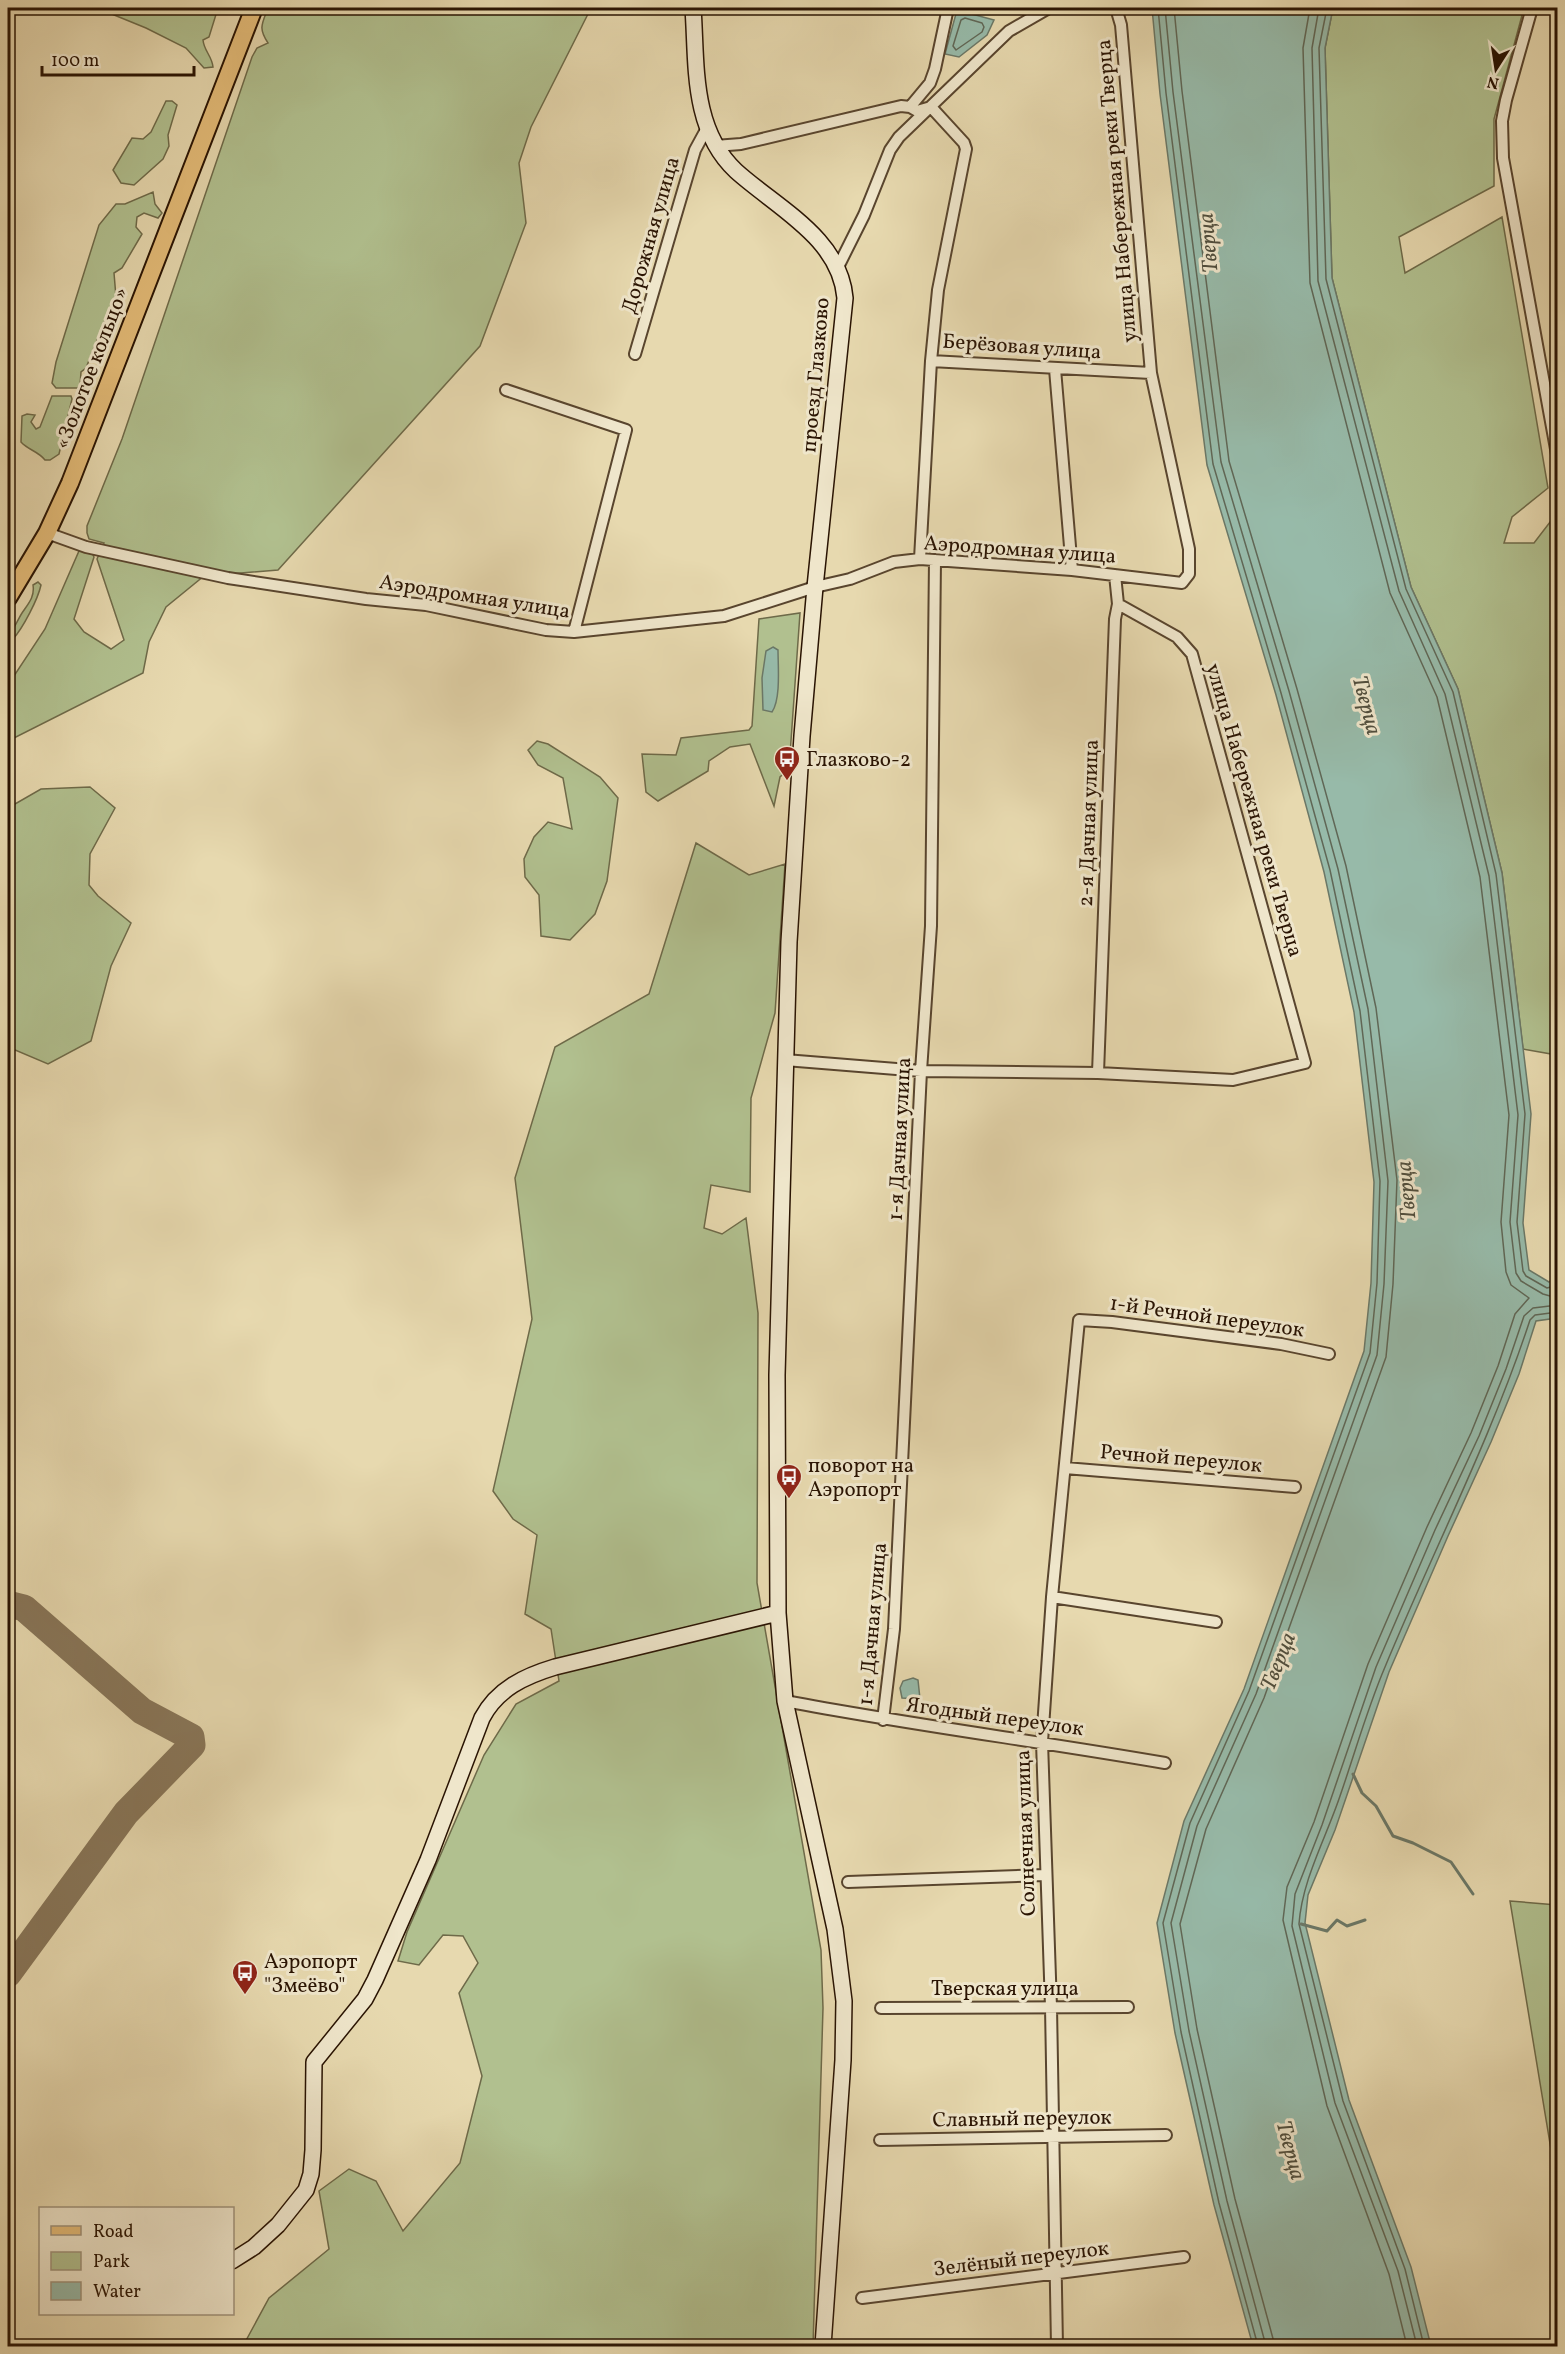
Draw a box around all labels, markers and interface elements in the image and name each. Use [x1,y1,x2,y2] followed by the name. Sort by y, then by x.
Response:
[1090,38,1145,344] street label: улица Набережная реки Тверца
[42,39,194,77] scale bar
[1466,39,1526,99] north arrow
[51,49,100,74] text: 100 m
[1485,70,1501,94] text: N
[615,154,688,317] street label: Дорожная улица
[1191,212,1228,274] water label: Тверца
[48,284,137,454] street label: «Золотое кольцо»
[795,296,838,454] street label: проезд Глазково
[941,327,1102,368] street label: Берёзовая улица
[923,529,1117,572] street label: Аэродромная улица
[377,568,572,627] street label: Аэродромная улица
[1198,660,1309,961] street label: улица Набережная реки Тверца
[1343,673,1388,739] water label: Тверца
[1072,739,1107,907] street label: 2-я Дачная улица
[772,744,802,782] bus stop icon: Глазково-2
[806,746,911,775] place label: Глазково-2
[882,1057,919,1222] street label: 1-я Дачная улица
[1389,1160,1426,1222] water label: Тверца
[1108,1290,1306,1345] street label: 1-й Речной переулок
[1099,1438,1263,1481] street label: Речной переулок
[808,1452,914,1505] place label: поворот на Аэропорт
[774,1462,804,1500] bus stop icon: поворот на Аэропорт
[852,1541,895,1707] street label: 1-я Дачная улица
[1254,1628,1305,1696] water label: Тверца
[904,1691,1085,1744] street label: Ягодный переулок
[1009,1749,1044,1917] street label: Солнечная улица
[264,1948,358,2001] place label: Аэропорт "Змеёво"
[230,1958,260,1996] bus stop icon: Аэропорт "Змеёво"
[931,1975,1079,2004] street label: Тверская улица
[932,2103,1112,2136] street label: Славный переулок
[1267,2118,1312,2184] water label: Тверца
[39,2207,234,2315] legend
[93,2220,134,2245] text: Road
[932,2234,1111,2285] street label: Зелёный переулок
[93,2250,130,2275] text: Park
[93,2280,141,2305] text: Water

